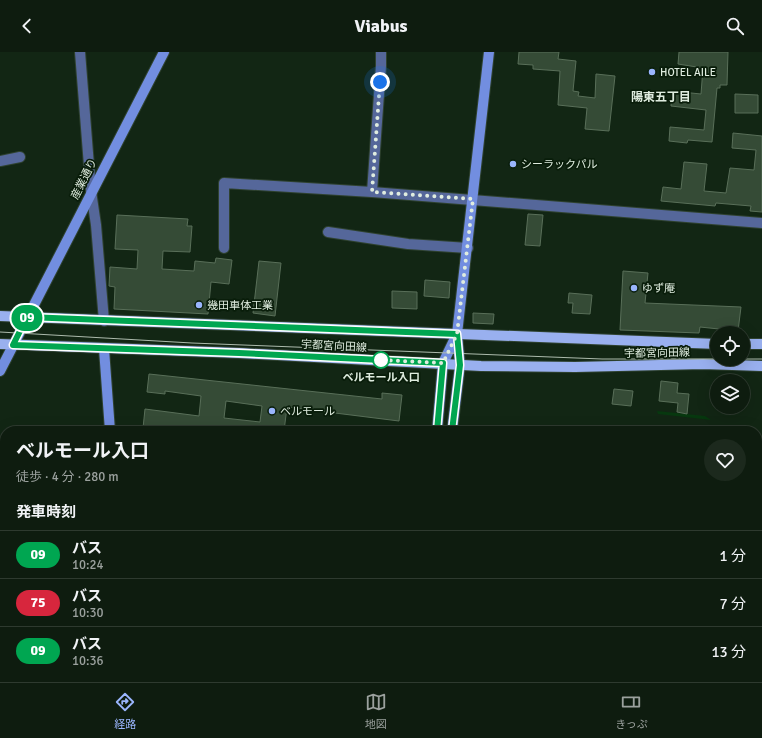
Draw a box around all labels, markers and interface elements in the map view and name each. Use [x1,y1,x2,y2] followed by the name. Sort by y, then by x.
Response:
[16,15,38,37] icon: back
[354,15,408,37] text: Viabus
[724,15,746,37] icon: search
[660,66,716,79] place label: HOTEL AILE
[647,67,657,77] marker: HOTEL AILE
[370,72,390,92] your location
[631,90,691,105] district label: 陽東五丁目
[68,156,100,202] street label: 産業通り
[521,158,597,171] place label: シーラックパル
[508,159,518,169] marker: シーラックパル
[642,282,675,295] place label: ゆず庵
[629,283,639,293] marker: ゆず庵
[207,299,273,312] place label: 幾田車体工業
[194,300,204,310] marker: 幾田車体工業
[9,305,45,331] line badge: 09
[19,309,35,326] text: 09
[710,326,750,414] map controls
[710,326,750,366] button: locate
[301,338,367,354] street label: 宇都宮向田線
[624,346,690,360] street label: 宇都宮向田線
[372,351,390,369] marker: ベルモール入口
[343,371,420,384] place label: ベルモール入口
[710,374,750,414] button: layers
[280,405,335,418] place label: ベルモール
[267,406,277,416] marker: ベルモール
[16,439,149,463] text: ベルモール入口
[704,439,746,481] button: heart
[16,469,119,485] text: 徒歩 · 4 分 · 280 m
[16,503,76,521] text: 発車時刻
[72,539,102,557] text: バス
[30,546,46,563] text: 09
[720,547,746,565] text: 1 分
[72,557,104,573] text: 10:24
[72,587,102,605] text: バス
[30,594,46,611] text: 75
[720,595,746,613] text: 7 分
[72,605,104,621] text: 10:30
[72,635,102,653] text: バス
[30,642,46,659] text: 09
[712,643,746,661] text: 13 分
[72,653,104,669] text: 10:36
[114,691,136,731] tab: 経路
[365,691,387,731] tab: 地図
[615,691,648,731] tab: きっぷ

